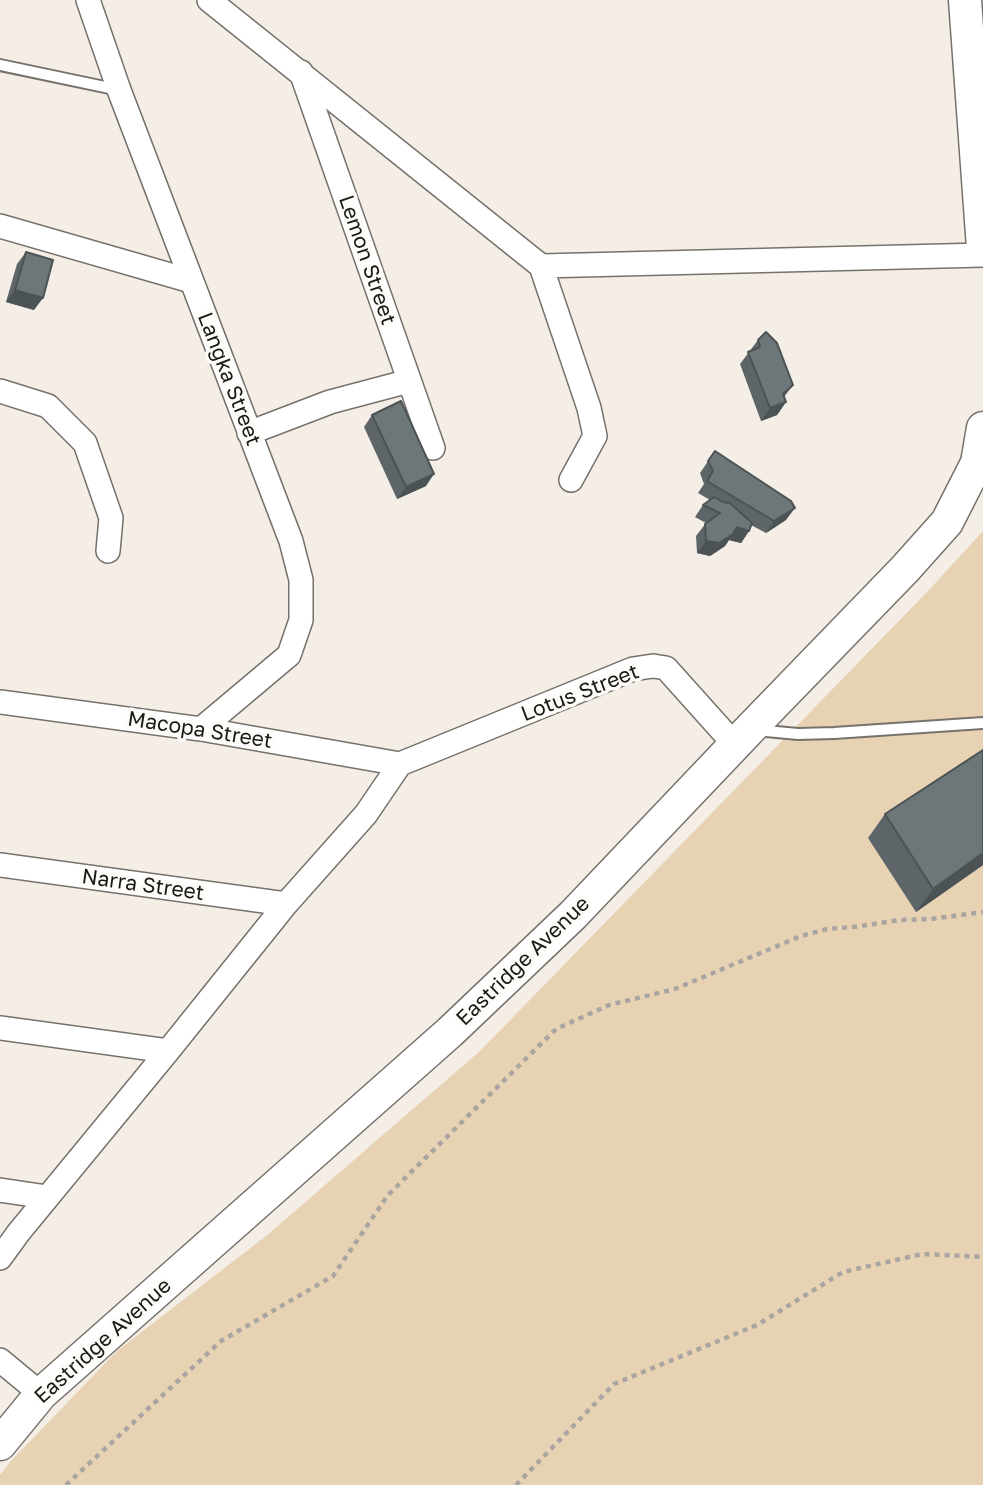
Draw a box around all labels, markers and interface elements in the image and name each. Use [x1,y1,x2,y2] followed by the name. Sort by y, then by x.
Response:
[333,192,401,328] street label: Lemon Street
[192,309,266,449] street label: Langka Street
[518,659,642,727] street label: Lotus Street
[126,706,274,754] street label: Macopa Street
[80,864,206,906] street label: Narra Street
[451,891,595,1031] street label: Eastridge Avenue
[29,1273,177,1409] street label: Eastridge Avenue

